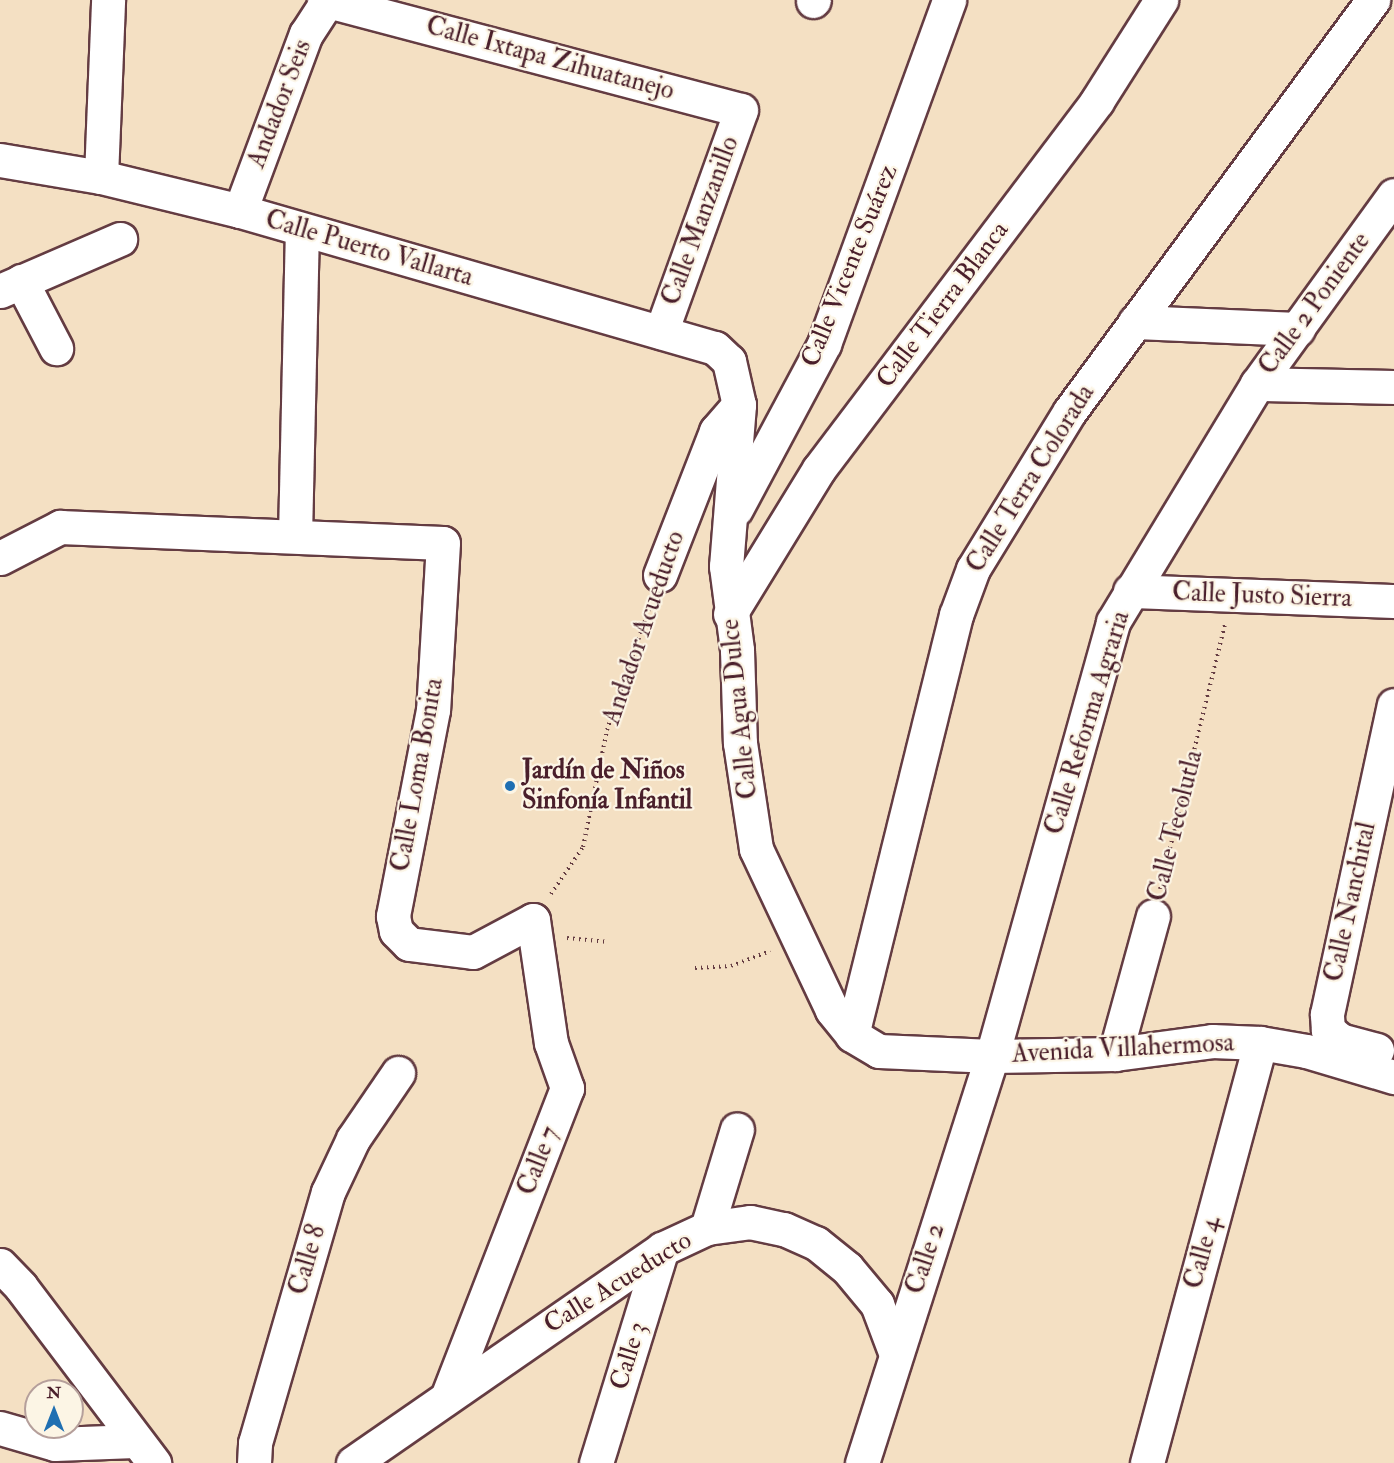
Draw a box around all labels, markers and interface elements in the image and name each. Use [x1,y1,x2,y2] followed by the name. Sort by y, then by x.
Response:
[423,11,677,107] street label: Calle Ixtapa Zihuatanejo
[241,35,319,173] street label: Andador Seis
[656,132,746,310] street label: Calle Manzanillo
[795,160,905,372] street label: Calle Vicente Suárez
[262,204,476,294] street label: Calle Puerto Vallarta
[870,216,1016,394] street label: Calle Tierra Blanca
[1253,227,1377,381] street label: Calle 2 Poniente
[961,379,1101,579] street label: Calle Terra Colorada
[596,527,692,729] street label: Andador Acueducto
[1172,577,1352,615] street label: Calle Justo Sierra
[1039,607,1137,839] street label: Calle Reforma Agraria
[715,617,765,801] street label: Calle Agua Dulce
[386,676,450,874] street label: Calle Loma Bonita
[1142,747,1210,905] street label: Calle Tecolutla
[522,755,692,816] place label: Jardín de Niños Sinfonía Infantil
[503,779,517,793] marker: Jardín de Niños Sinfonía Infantil
[1319,819,1383,985] street label: Calle Nanchital
[1011,1028,1235,1070] street label: Avenida Villahermosa
[512,1122,566,1200] street label: Calle 7
[1178,1214,1228,1292] street label: Calle 4
[900,1220,952,1298] street label: Calle 2
[283,1221,333,1299] street label: Calle 8
[538,1225,698,1341] street label: Calle Acueducto
[604,1318,654,1394] street label: Calle 3
[24,1379,84,1439] north arrow
[47,1383,61,1403] text: N

